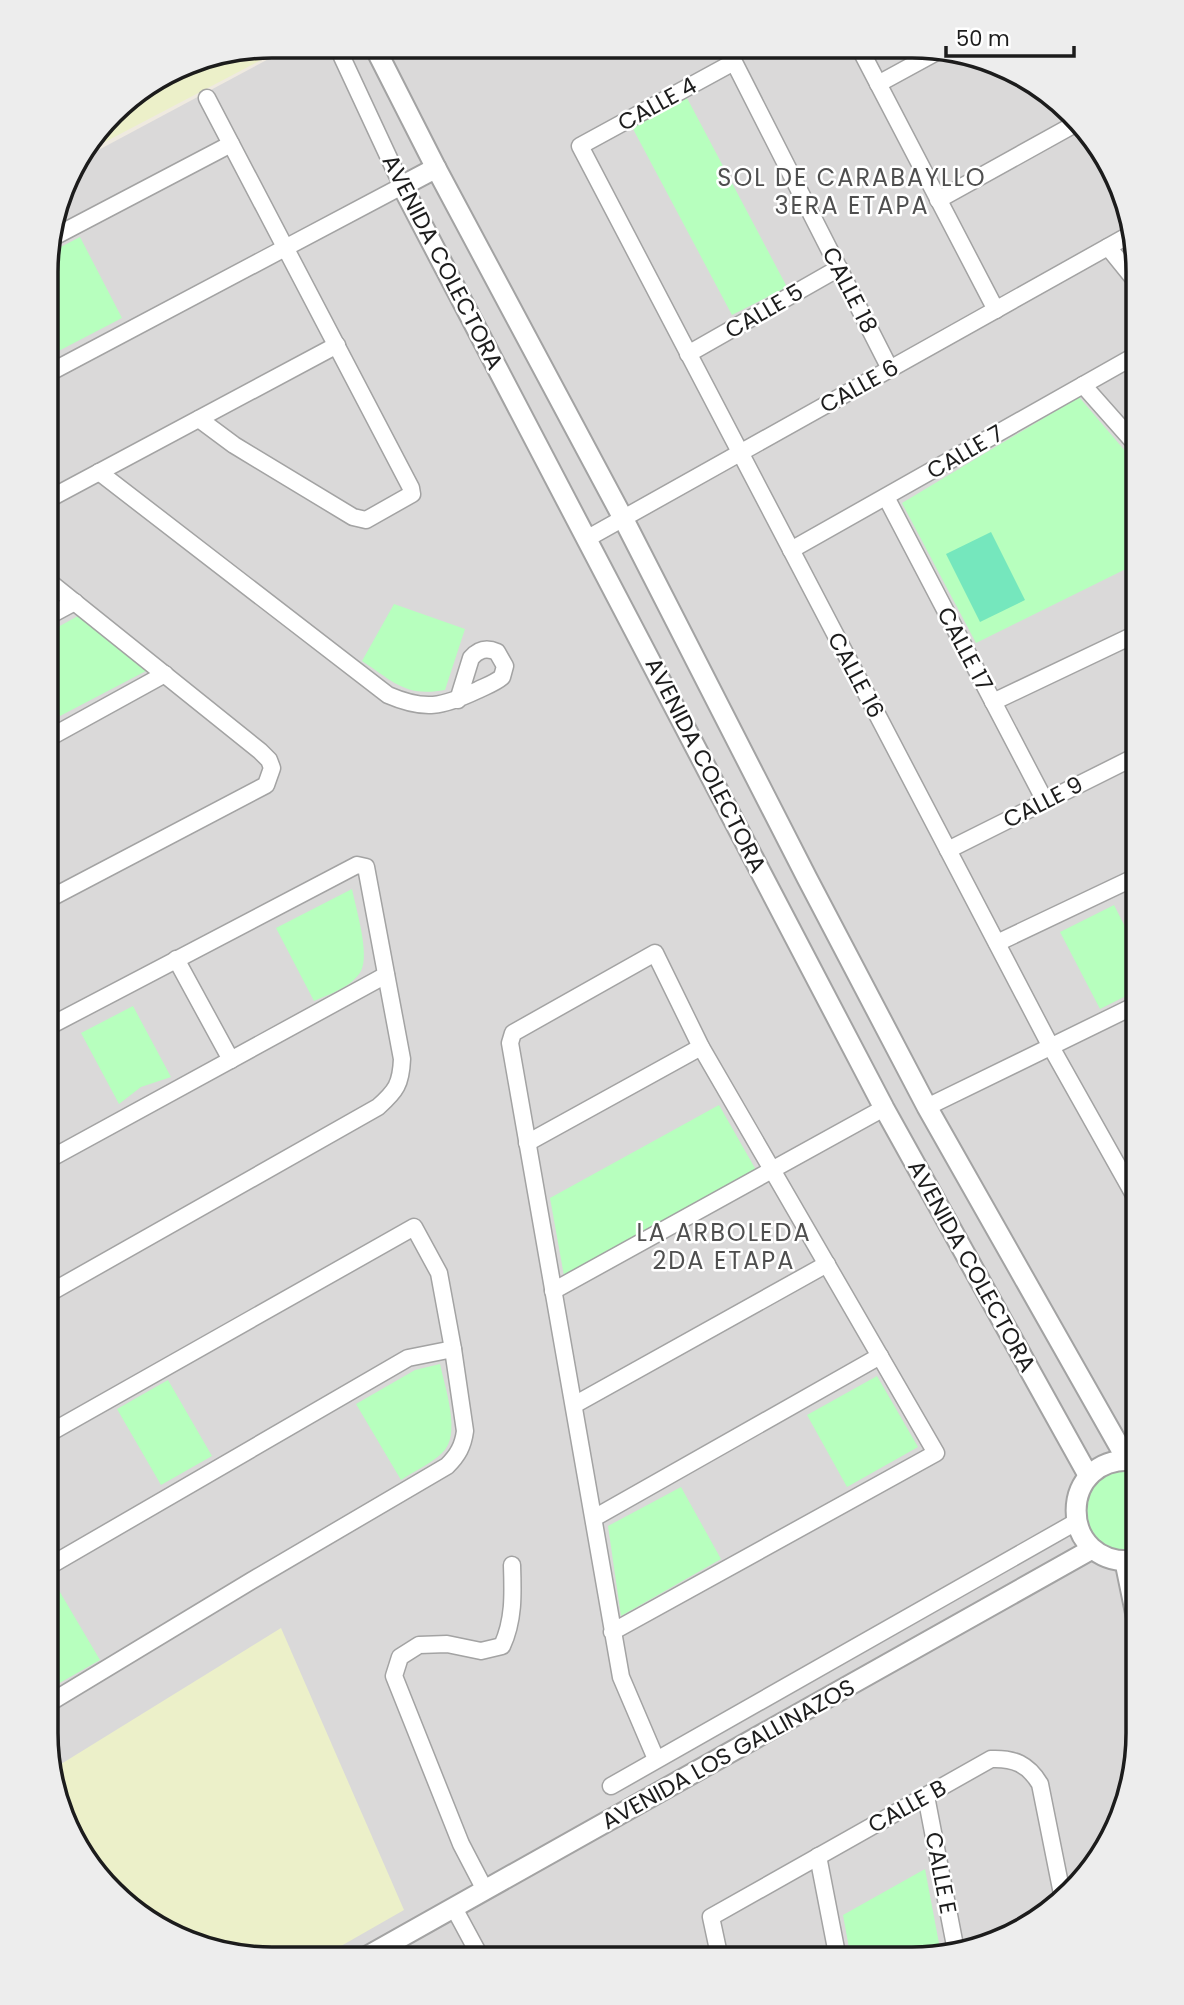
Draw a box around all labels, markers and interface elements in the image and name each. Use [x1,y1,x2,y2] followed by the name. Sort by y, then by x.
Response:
[946,14,1074,58] scale bar
[956,24,1010,53] text: 50 m
[612,69,702,139] street label: CALLE 4
[375,149,511,375] street label: AVENIDA COLECTORA
[717,161,987,222] district label: SOL DE CARABAYLLO 3ERA ETAPA
[815,241,885,339] street label: CALLE 18
[719,276,809,346] street label: CALLE 5
[814,351,904,421] street label: CALLE 6
[921,417,1009,487] street label: CALLE 7
[930,601,1000,697] street label: CALLE 17
[820,626,892,724] street label: CALLE 16
[638,652,774,878] street label: AVENIDA COLECTORA
[998,768,1088,836] street label: CALLE 9
[900,1154,1044,1378] street label: AVENIDA COLECTORA
[636,1216,812,1277] district label: LA ARBOLEDA 2DA ETAPA
[596,1671,860,1837] street label: AVENIDA LOS GALLINAZOS
[862,1771,952,1841] street label: CALLE B
[917,1829,965,1917] street label: CALLE E

